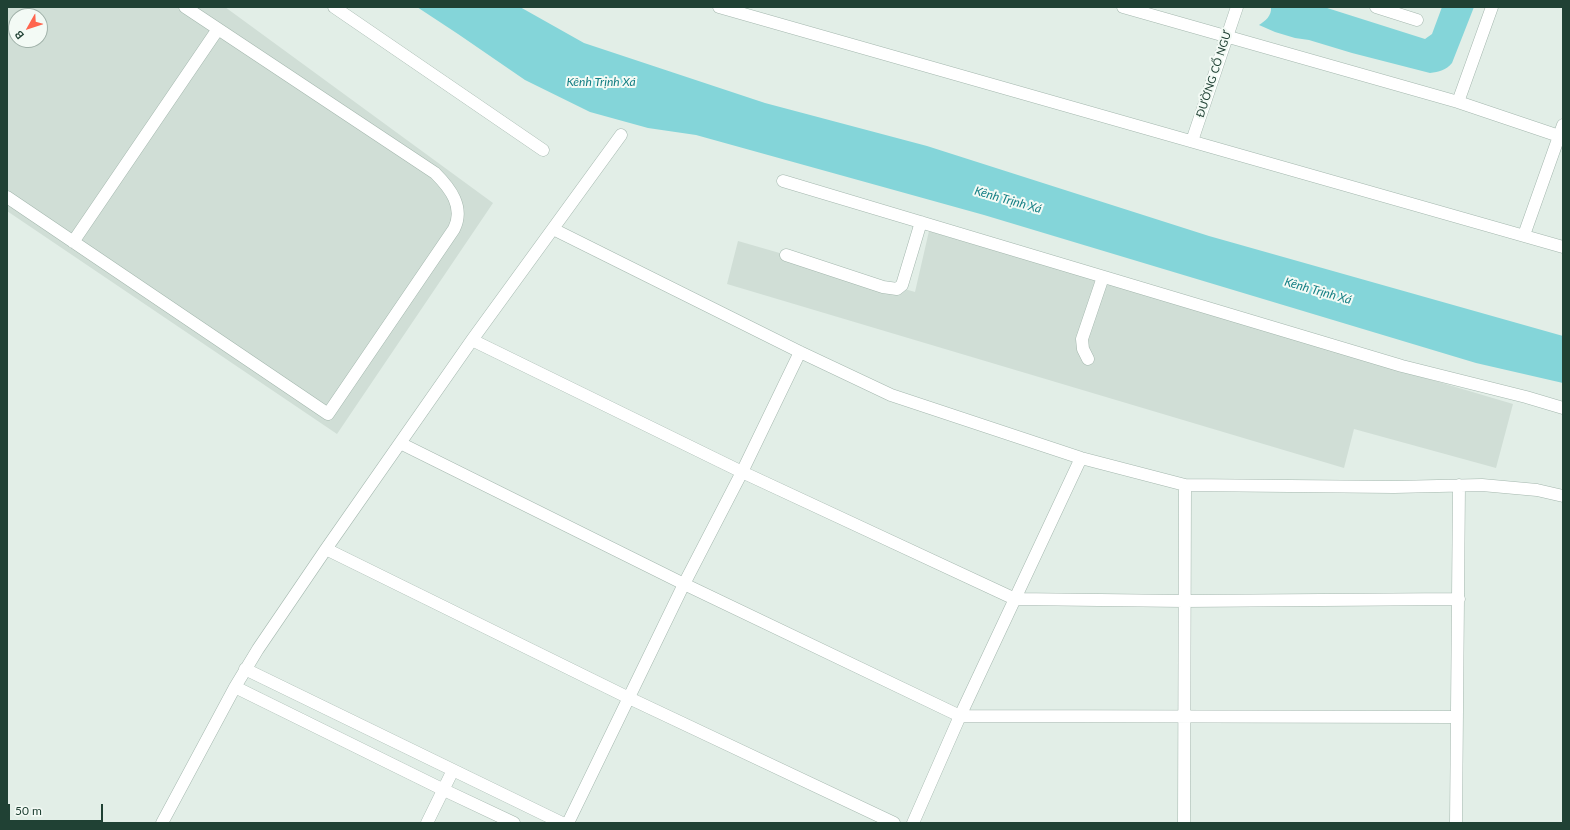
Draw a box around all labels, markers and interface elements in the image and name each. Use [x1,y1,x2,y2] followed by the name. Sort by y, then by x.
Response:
[8,8,48,48] north arrow
[12,28,26,42] text: B
[1194,29,1234,119] street label: ĐƯỜNG CỔ NGƯ
[566,75,636,89] water label: Kênh Trịnh Xá
[973,184,1043,216] water label: Kênh Trịnh Xá
[1283,275,1353,307] water label: Kênh Trịnh Xá
[10,796,105,822] scale bar
[15,803,42,818] text: 50 m

